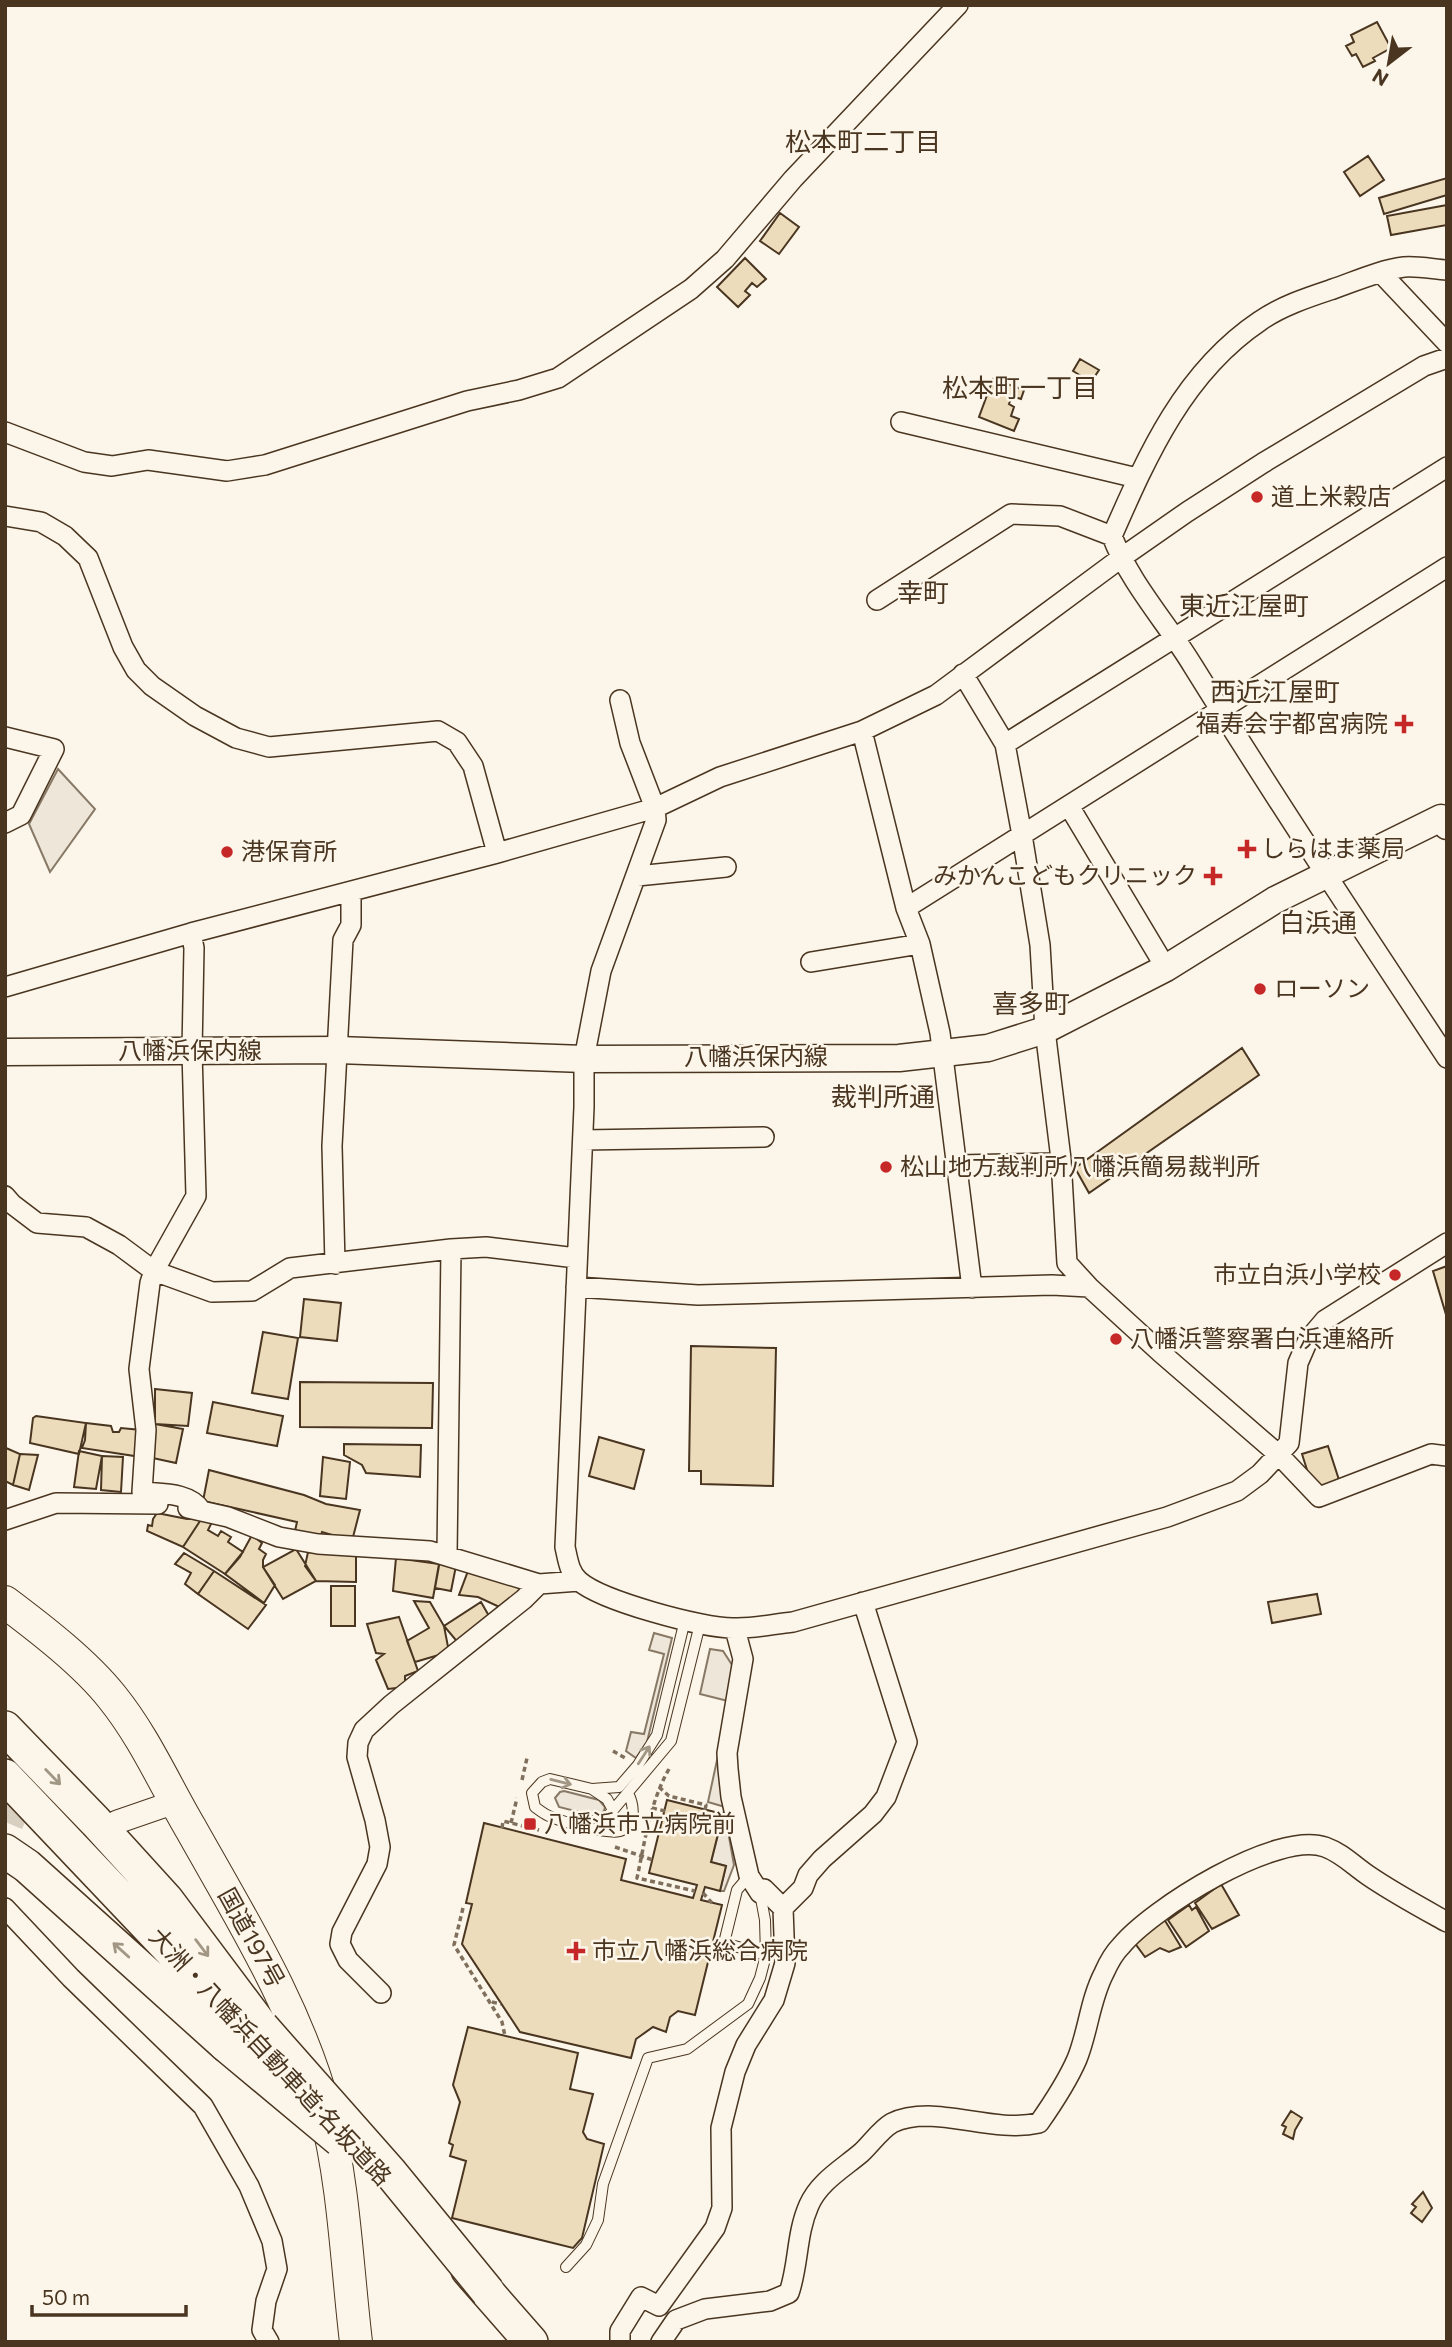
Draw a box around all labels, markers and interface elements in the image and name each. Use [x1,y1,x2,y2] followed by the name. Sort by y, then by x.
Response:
[1354,28,1424,98] north arrow
[1368,64,1392,92] text: N
[785,125,941,156] district label: 松本町二丁目
[942,371,1098,402] district label: 松本町一丁目
[1271,481,1391,510] place label: 道上米穀店
[1249,489,1265,505] marker: 道上米穀店
[897,576,949,607] district label: 幸町
[1179,589,1309,620] district label: 東近江屋町
[1210,675,1340,706] district label: 西近江屋町
[1196,708,1388,737] place label: 福寿会宇都宮病院
[1394,714,1414,734] marker: 福寿会宇都宮病院
[1261,833,1405,862] place label: しらはま薬局
[241,836,337,865] place label: 港保育所
[1239,841,1255,857] marker: しらはま薬局
[219,844,235,860] marker: 港保育所
[933,860,1197,889] place label: みかんこどもクリニック
[1203,866,1223,886] marker: みかんこどもクリニック
[1279,906,1357,937] district label: 白浜通
[1274,973,1370,1002] place label: ローソン
[1252,981,1268,997] marker: ローソン
[992,987,1070,1018] district label: 喜多町
[118,1035,262,1064] street label: 八幡浜保内線
[684,1041,828,1070] street label: 八幡浜保内線
[831,1080,935,1111] district label: 裁判所通
[900,1151,1260,1180] place label: 松山地方裁判所八幡浜簡易裁判所
[878,1159,894,1175] marker: 松山地方裁判所八幡浜簡易裁判所
[1213,1259,1381,1288] place label: 市立白浜小学校
[1387,1267,1403,1283] marker: 市立白浜小学校
[1130,1323,1394,1352] place label: 八幡浜警察署白浜連絡所
[1108,1331,1124,1347] marker: 八幡浜警察署白浜連絡所
[638,1745,652,1765] one-way arrow
[44,1768,61,1785] one-way arrow
[550,1776,572,1789] one-way arrow
[544,1808,736,1837] place label: 八幡浜市立病院前
[522,1816,538,1832] marker: 八幡浜市立病院前
[213,1882,292,1992] street label: 国道197号
[144,1921,398,2191] street label: 大洲・八幡浜自動車道;名坂道路
[592,1935,808,1964] place label: 市立八幡浜総合病院
[195,1938,210,1957] one-way arrow
[566,1941,586,1961] marker: 市立八幡浜総合病院
[112,1942,130,1958] one-way arrow
[32,2274,186,2318] scale bar
[42,2284,90,2309] text: 50 m

